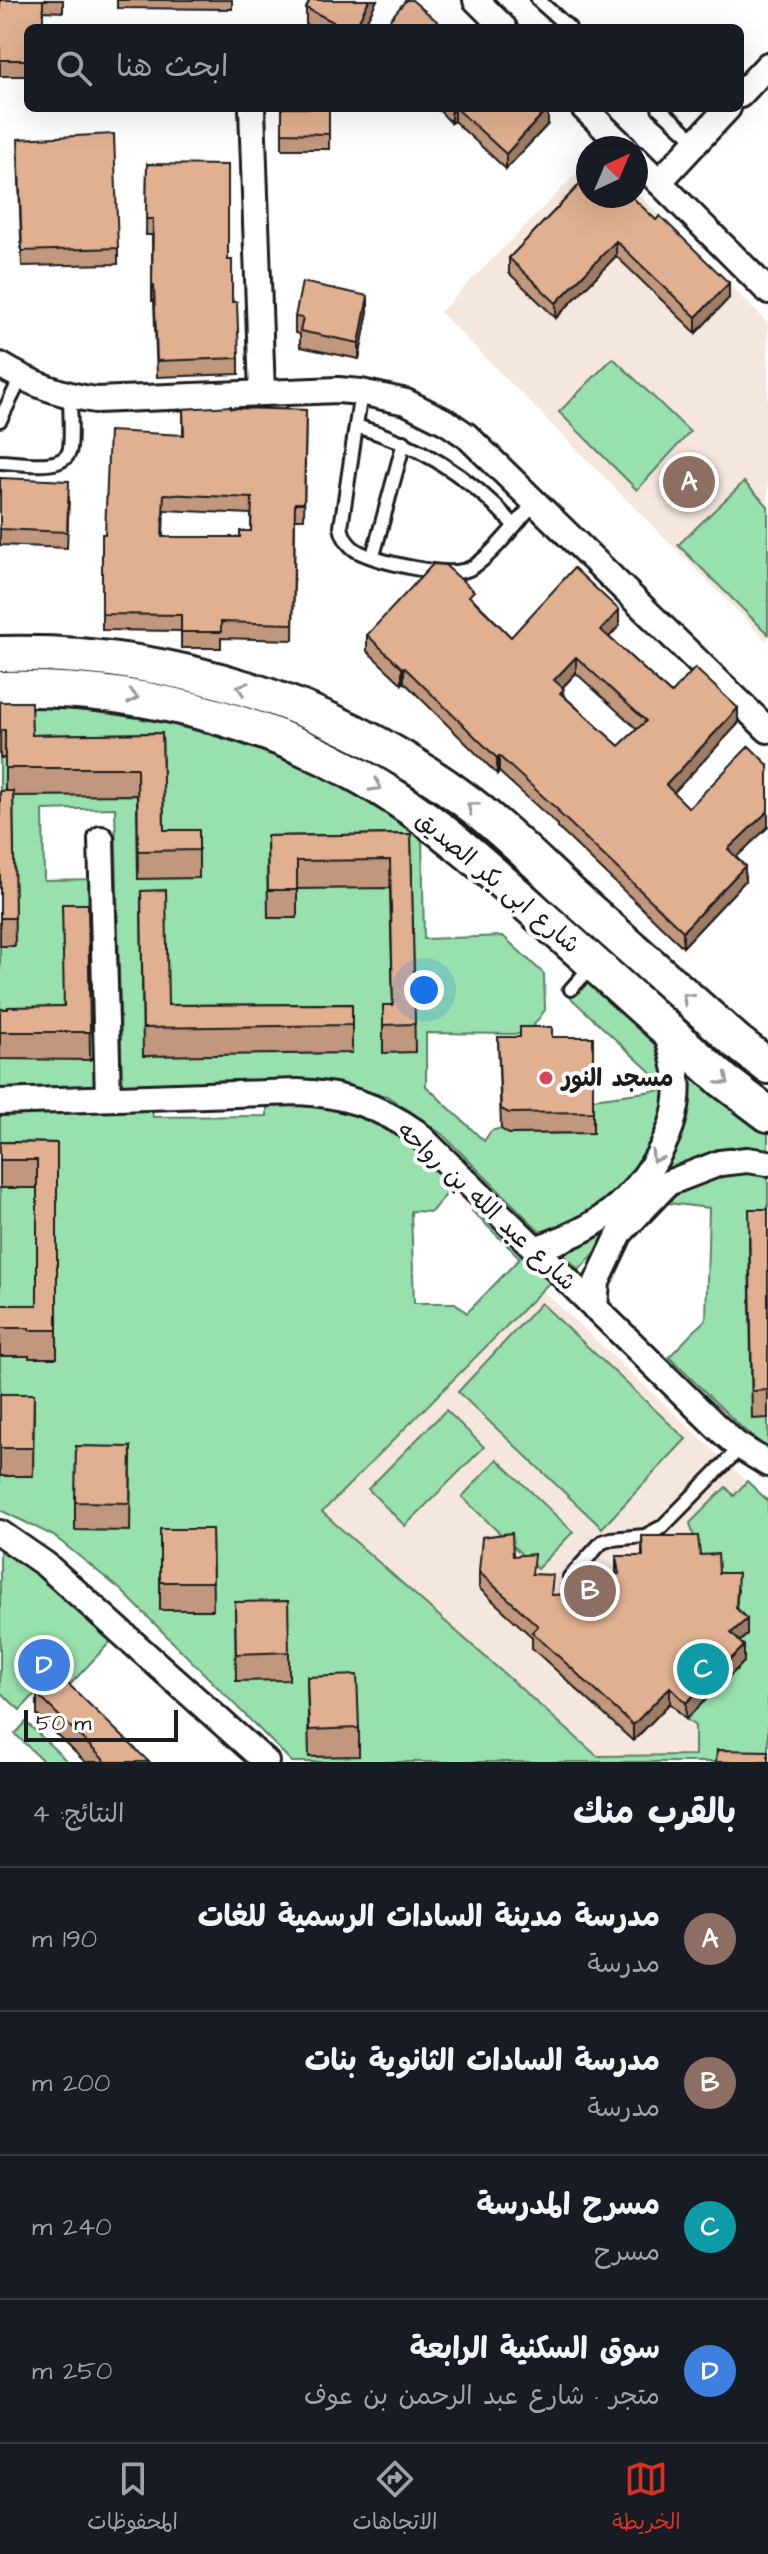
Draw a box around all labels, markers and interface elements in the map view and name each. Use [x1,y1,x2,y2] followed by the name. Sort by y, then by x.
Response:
[24,24,744,112] search box
[52,46,96,90] icon: search
[116,46,228,88] text: ابحث هنا
[576,136,648,208] north arrow
[663,452,715,512] pin: A
[236,681,250,697] one-way arrow
[127,688,140,705] one-way arrow
[367,777,382,792] one-way arrow
[466,802,481,816] one-way arrow
[408,804,587,962] street label: شارع ابى بكر الصديق
[404,970,444,1010] your location
[682,993,697,1007] one-way arrow
[560,1062,673,1096] place label: مسجد النور
[537,1069,555,1087] marker: مسجد النور
[715,1070,729,1085] one-way arrow
[389,1115,583,1299] street label: شارع عبد الله بن رواحه
[651,1148,666,1163] one-way arrow
[564,1561,616,1621] pin: B
[18,1635,70,1695] pin: D
[677,1639,729,1699] pin: C
[24,1706,178,1742] scale bar
[36,1708,91,1739] text: 50 m
[573,1789,736,1837] text: بالقرب منك
[32,1796,124,1832] text: النتائج: 4
[198,1896,660,1938] text: مدرسة مدينة السادات الرسمية للغات
[32,1921,97,1957] text: 190 m
[702,1921,718,1957] text: A
[588,1946,660,1982] text: مدرسة
[305,2040,660,2082] text: مدرسة السادات الثانوية بنات
[32,2065,110,2101] text: 200 m
[701,2065,719,2101] text: B
[588,2090,660,2126] text: مدرسة
[476,2184,660,2226] text: مسرح المدرسة
[32,2209,112,2245] text: 240 m
[701,2209,719,2245] text: C
[594,2234,660,2270] text: مسرح
[410,2328,660,2370] text: سوق السكنية الرابعة
[32,2353,112,2389] text: 250 m
[702,2353,718,2389] text: D
[304,2378,660,2414] text: متجر · شارع عبد الرحمن بن عوف
[87,2457,178,2541] tab: المحفوظات
[353,2457,437,2541] tab: الاتجاهات
[612,2457,681,2541] tab: الخريطة

